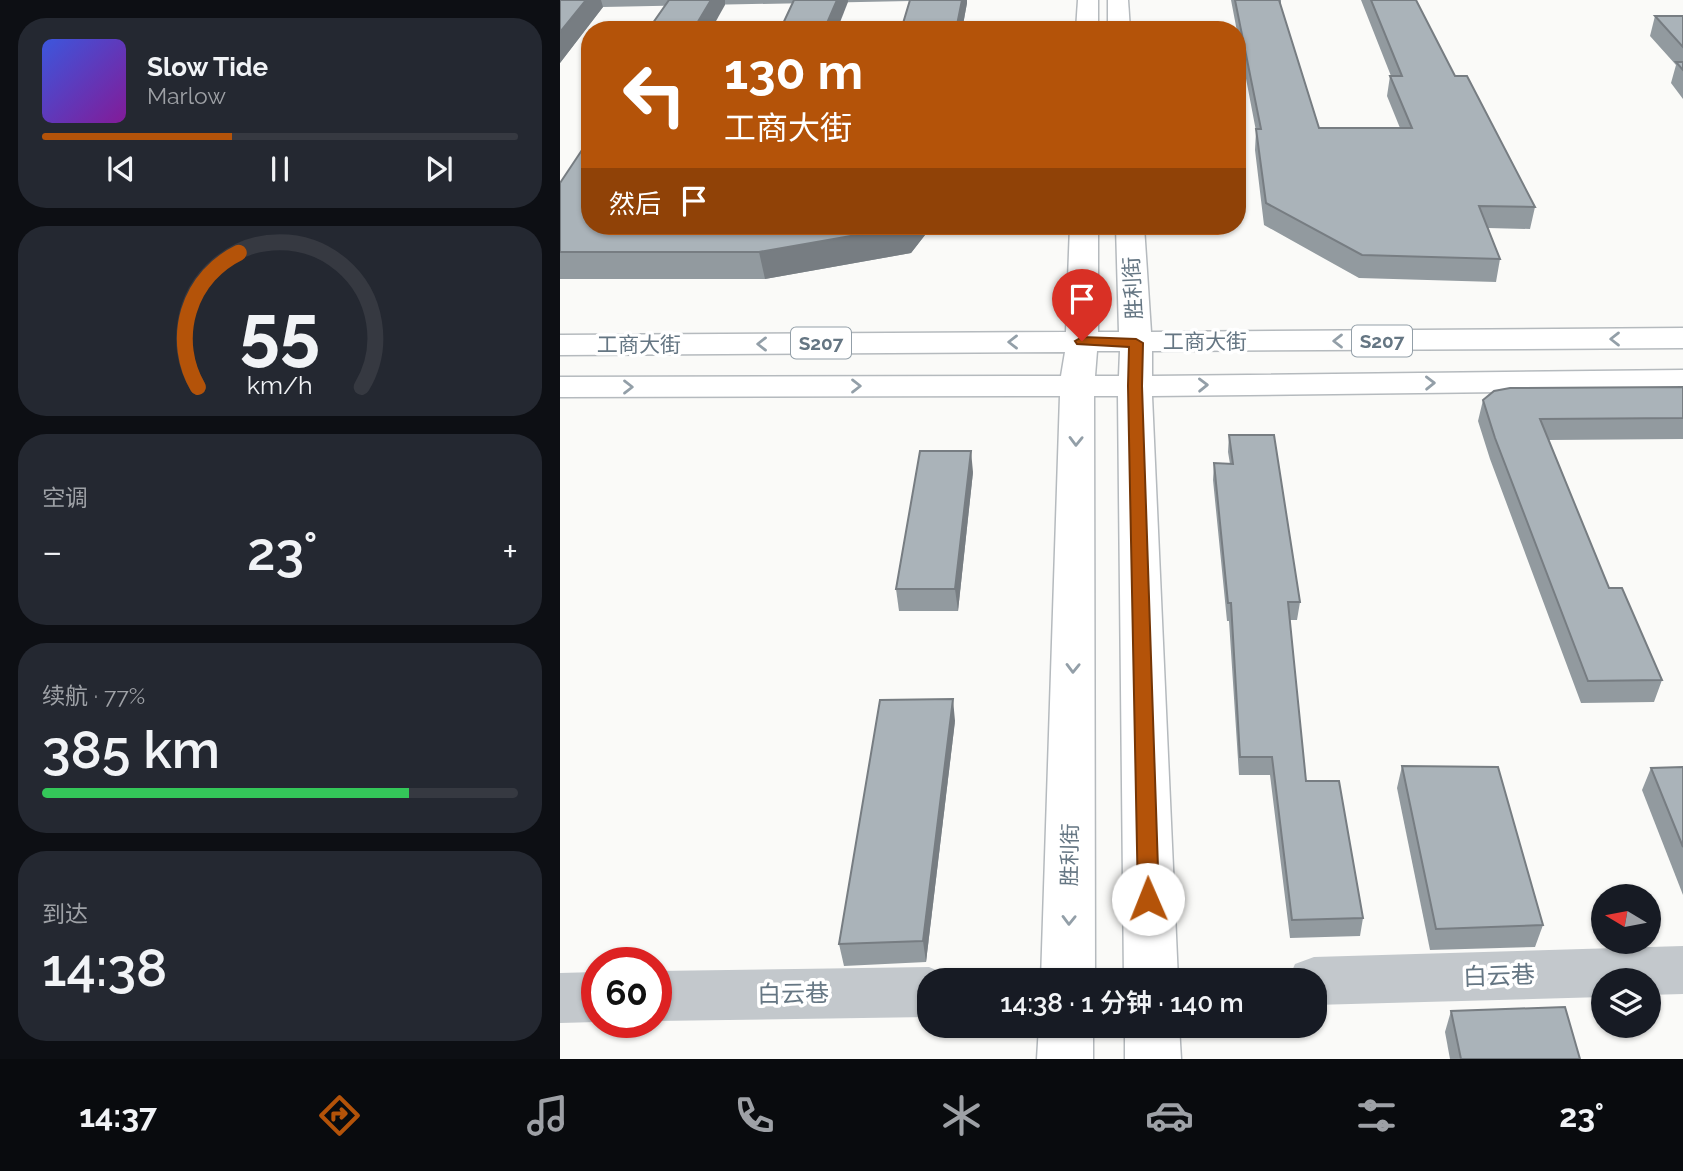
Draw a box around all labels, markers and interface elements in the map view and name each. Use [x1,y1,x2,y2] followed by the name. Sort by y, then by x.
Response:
[724,43,863,100] text: 130 m
[609,49,700,140] icon: left
[147,52,268,82] text: Slow Tide
[147,82,226,109] text: Marlow
[724,109,852,146] text: 工商大街
[102,150,140,188] icon: previous
[261,150,299,188] icon: pause
[420,150,458,188] icon: next
[675,182,713,220] icon: arrive
[609,189,661,219] text: 然后
[1118,256,1147,320] street label: 胜利街
[1052,269,1112,341] pin
[1063,280,1101,318] icon: arrive
[240,290,320,375] text: 55
[1352,326,1412,356] road number: S207
[791,328,851,358] road number: S207
[1163,329,1247,354] street label: 工商大街
[1609,331,1620,347] one-way arrow
[597,332,681,357] street label: 工商大街
[1333,333,1343,349] one-way arrow
[1008,334,1018,350] one-way arrow
[756,336,766,352] one-way arrow
[247,370,313,400] text: km/h
[1425,375,1436,390] one-way arrow
[1198,377,1209,393] one-way arrow
[851,378,861,394] one-way arrow
[623,379,634,395] one-way arrow
[1069,436,1084,447] one-way arrow
[42,484,88,511] text: 空调
[247,521,318,582] text: 23°
[42,529,62,574] text: −
[502,529,518,574] text: +
[1065,663,1081,674] one-way arrow
[42,682,145,709] text: 续航 · 77%
[42,719,220,780] text: 385 km
[1056,823,1083,887] street label: 胜利街
[1111,862,1185,936] position arrow
[1591,884,1661,954] north arrow
[1591,884,1661,1038] map controls
[42,900,88,927] text: 到达
[1061,915,1076,926] one-way arrow
[42,937,167,998] text: 14:38
[581,947,672,1038] speed limit sign: 60
[1462,960,1535,991] street label: 白云巷
[1591,968,1661,1038] button: layers
[757,978,829,1009] street label: 白云巷
[1000,988,1244,1018] text: 14:38 · 1 分钟 · 140 m
[315,1091,364,1140] icon: directions
[523,1091,572,1140] icon: music
[730,1091,779,1140] icon: phone
[937,1091,986,1140] icon: climate
[1145,1091,1194,1140] icon: car
[1352,1091,1401,1140] icon: filters
[79,1097,157,1134] text: 14:37
[1559,1097,1604,1134] text: 23°

